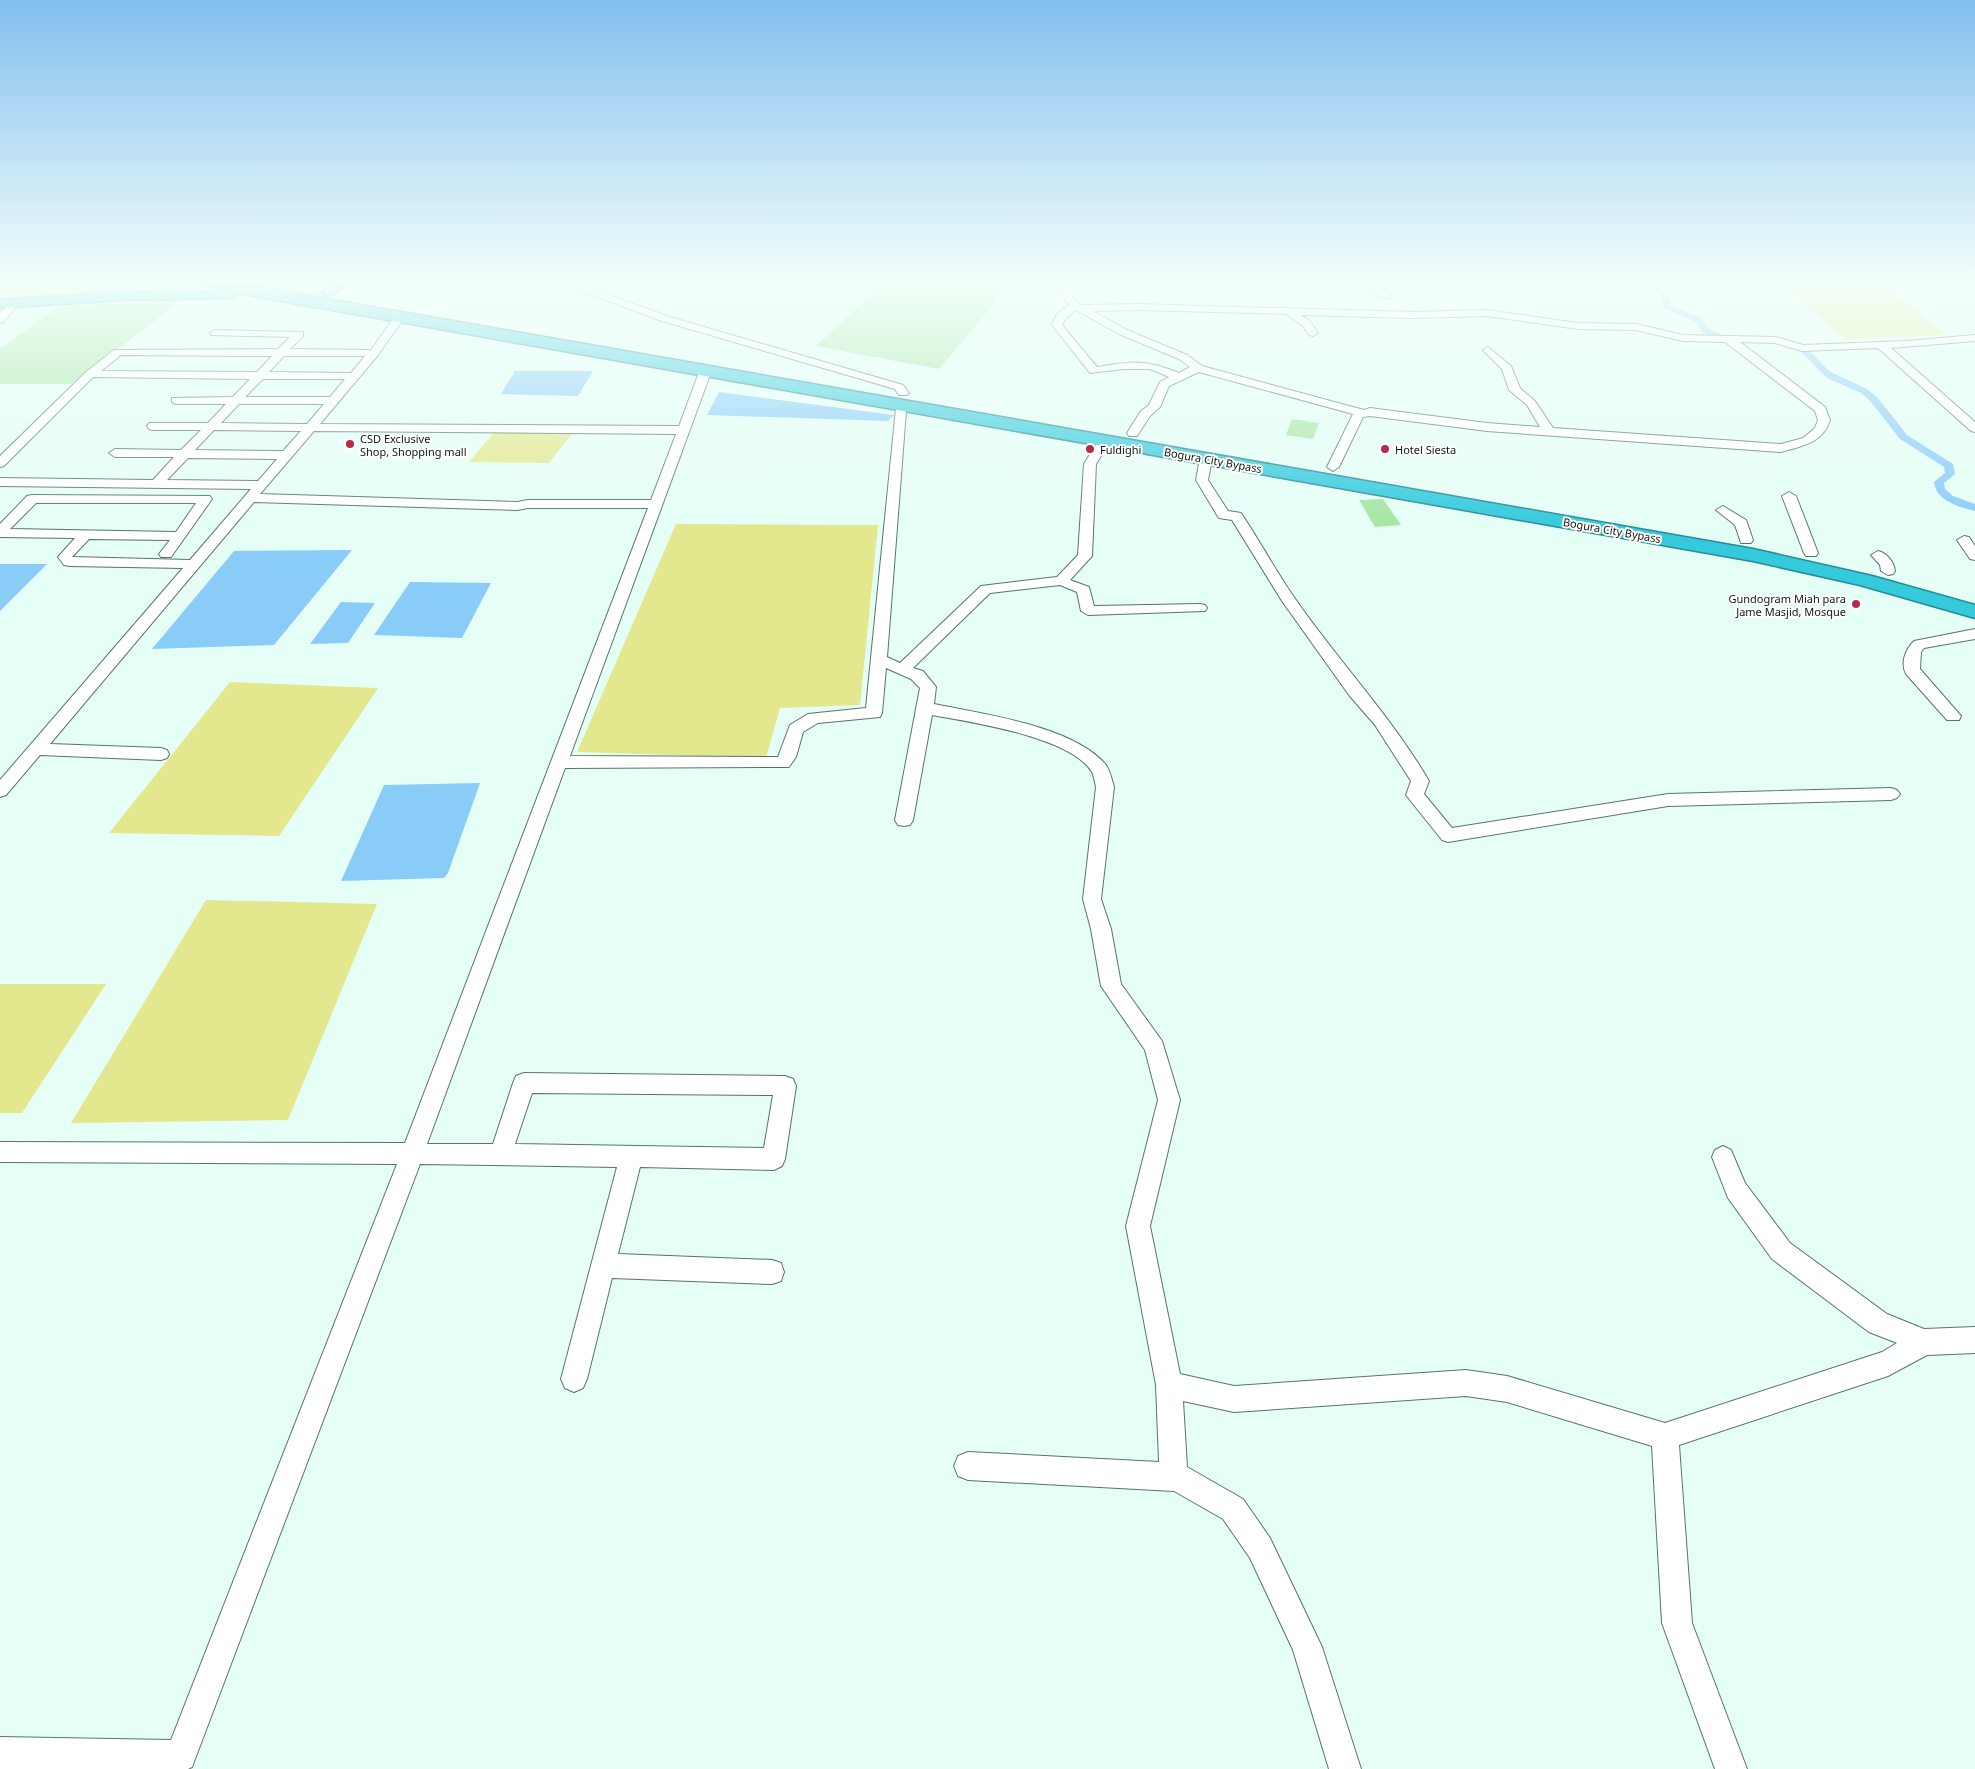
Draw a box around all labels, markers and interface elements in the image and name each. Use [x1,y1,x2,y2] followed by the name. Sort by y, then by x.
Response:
[360,431,466,459] place label: CSD Exclusive Shop, Shopping mall
[344,438,356,450] marker: CSD Exclusive Shop, Shopping mall
[1100,442,1141,457] place label: Fuldighi
[1395,442,1456,457] place label: Hotel Siesta
[1084,443,1096,455] marker: Fuldighi
[1379,443,1391,455] marker: Hotel Siesta
[1163,444,1263,476] street label: Bogura City Bypass
[1562,514,1662,546] street label: Bogura City Bypass
[1728,591,1846,619] place label: Gundogram Miah para Jame Masjid, Mosque
[1850,598,1862,610] marker: Gundogram Miah para Jame Masjid, Mosque

